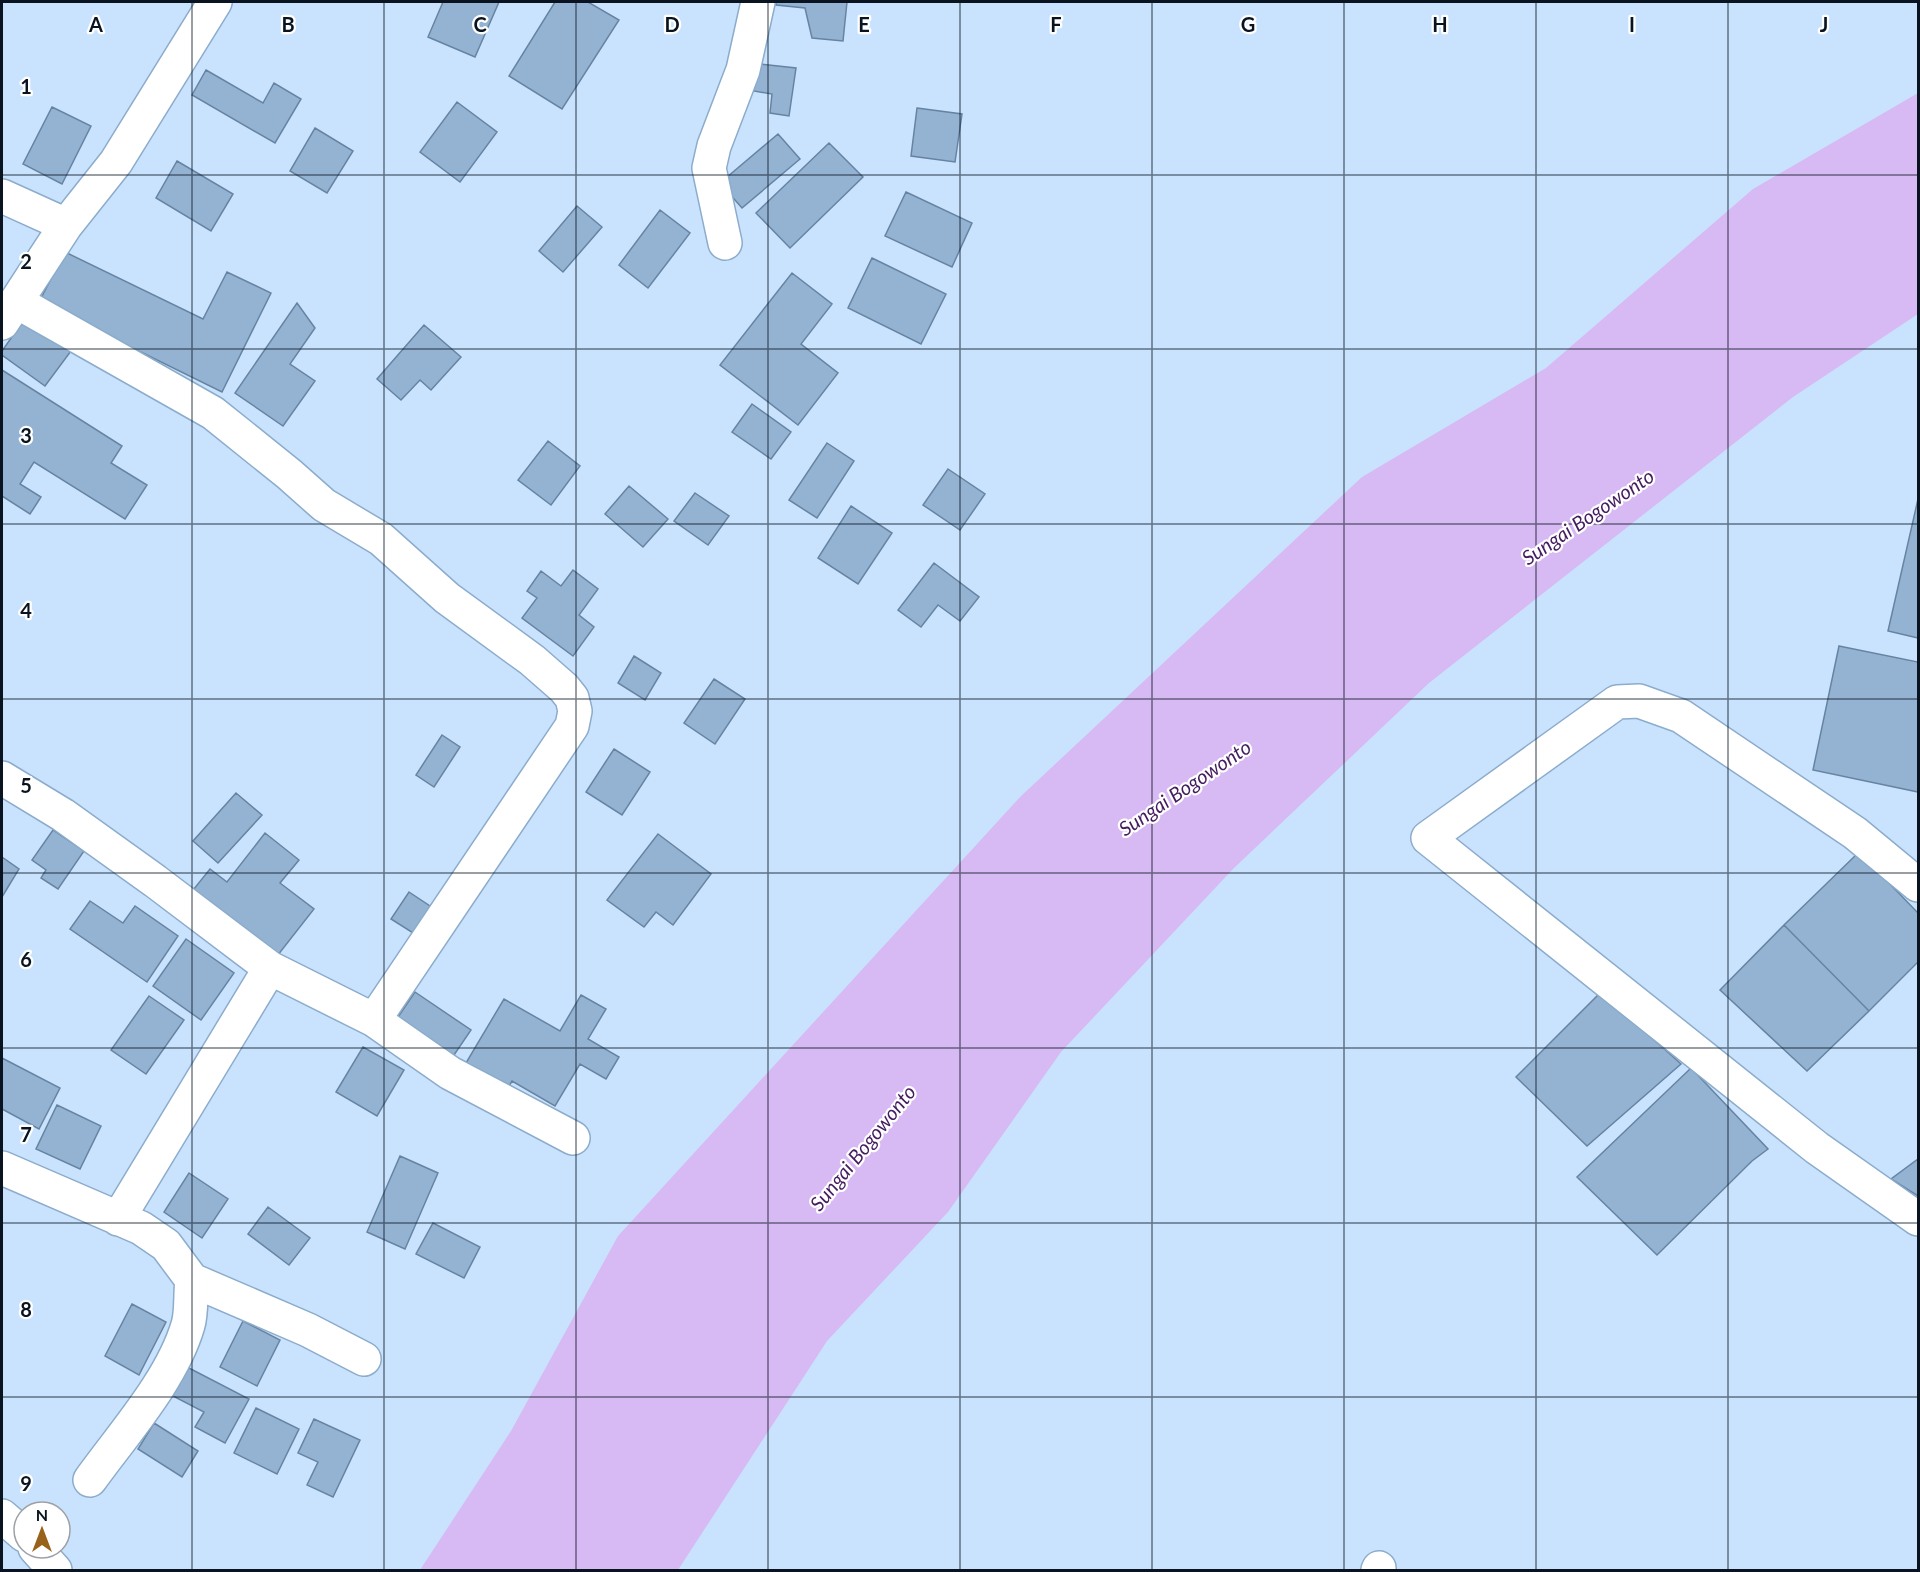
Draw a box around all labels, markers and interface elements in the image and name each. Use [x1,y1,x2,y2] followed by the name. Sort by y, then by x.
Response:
[88,12,103,36] text: A
[281,12,295,36] text: B
[473,12,487,36] text: C
[664,12,680,36] text: D
[858,12,870,36] text: E
[1050,12,1062,36] text: F
[1241,12,1255,36] text: G
[1432,12,1448,36] text: H
[1629,12,1635,36] text: I
[1820,12,1828,36] text: J
[20,74,32,98] text: 1
[20,249,32,273] text: 2
[20,423,32,447] text: 3
[1517,463,1658,569] water label: Sungai Bogowonto
[20,598,32,622] text: 4
[1114,734,1255,840] water label: Sungai Bogowonto
[20,773,32,797] text: 5
[20,947,32,971] text: 6
[804,1080,920,1215] water label: Sungai Bogowonto
[20,1122,32,1146] text: 7
[20,1297,32,1321] text: 8
[20,1471,32,1495] text: 9
[12,1500,72,1560] north arrow
[36,1505,48,1524] text: N

